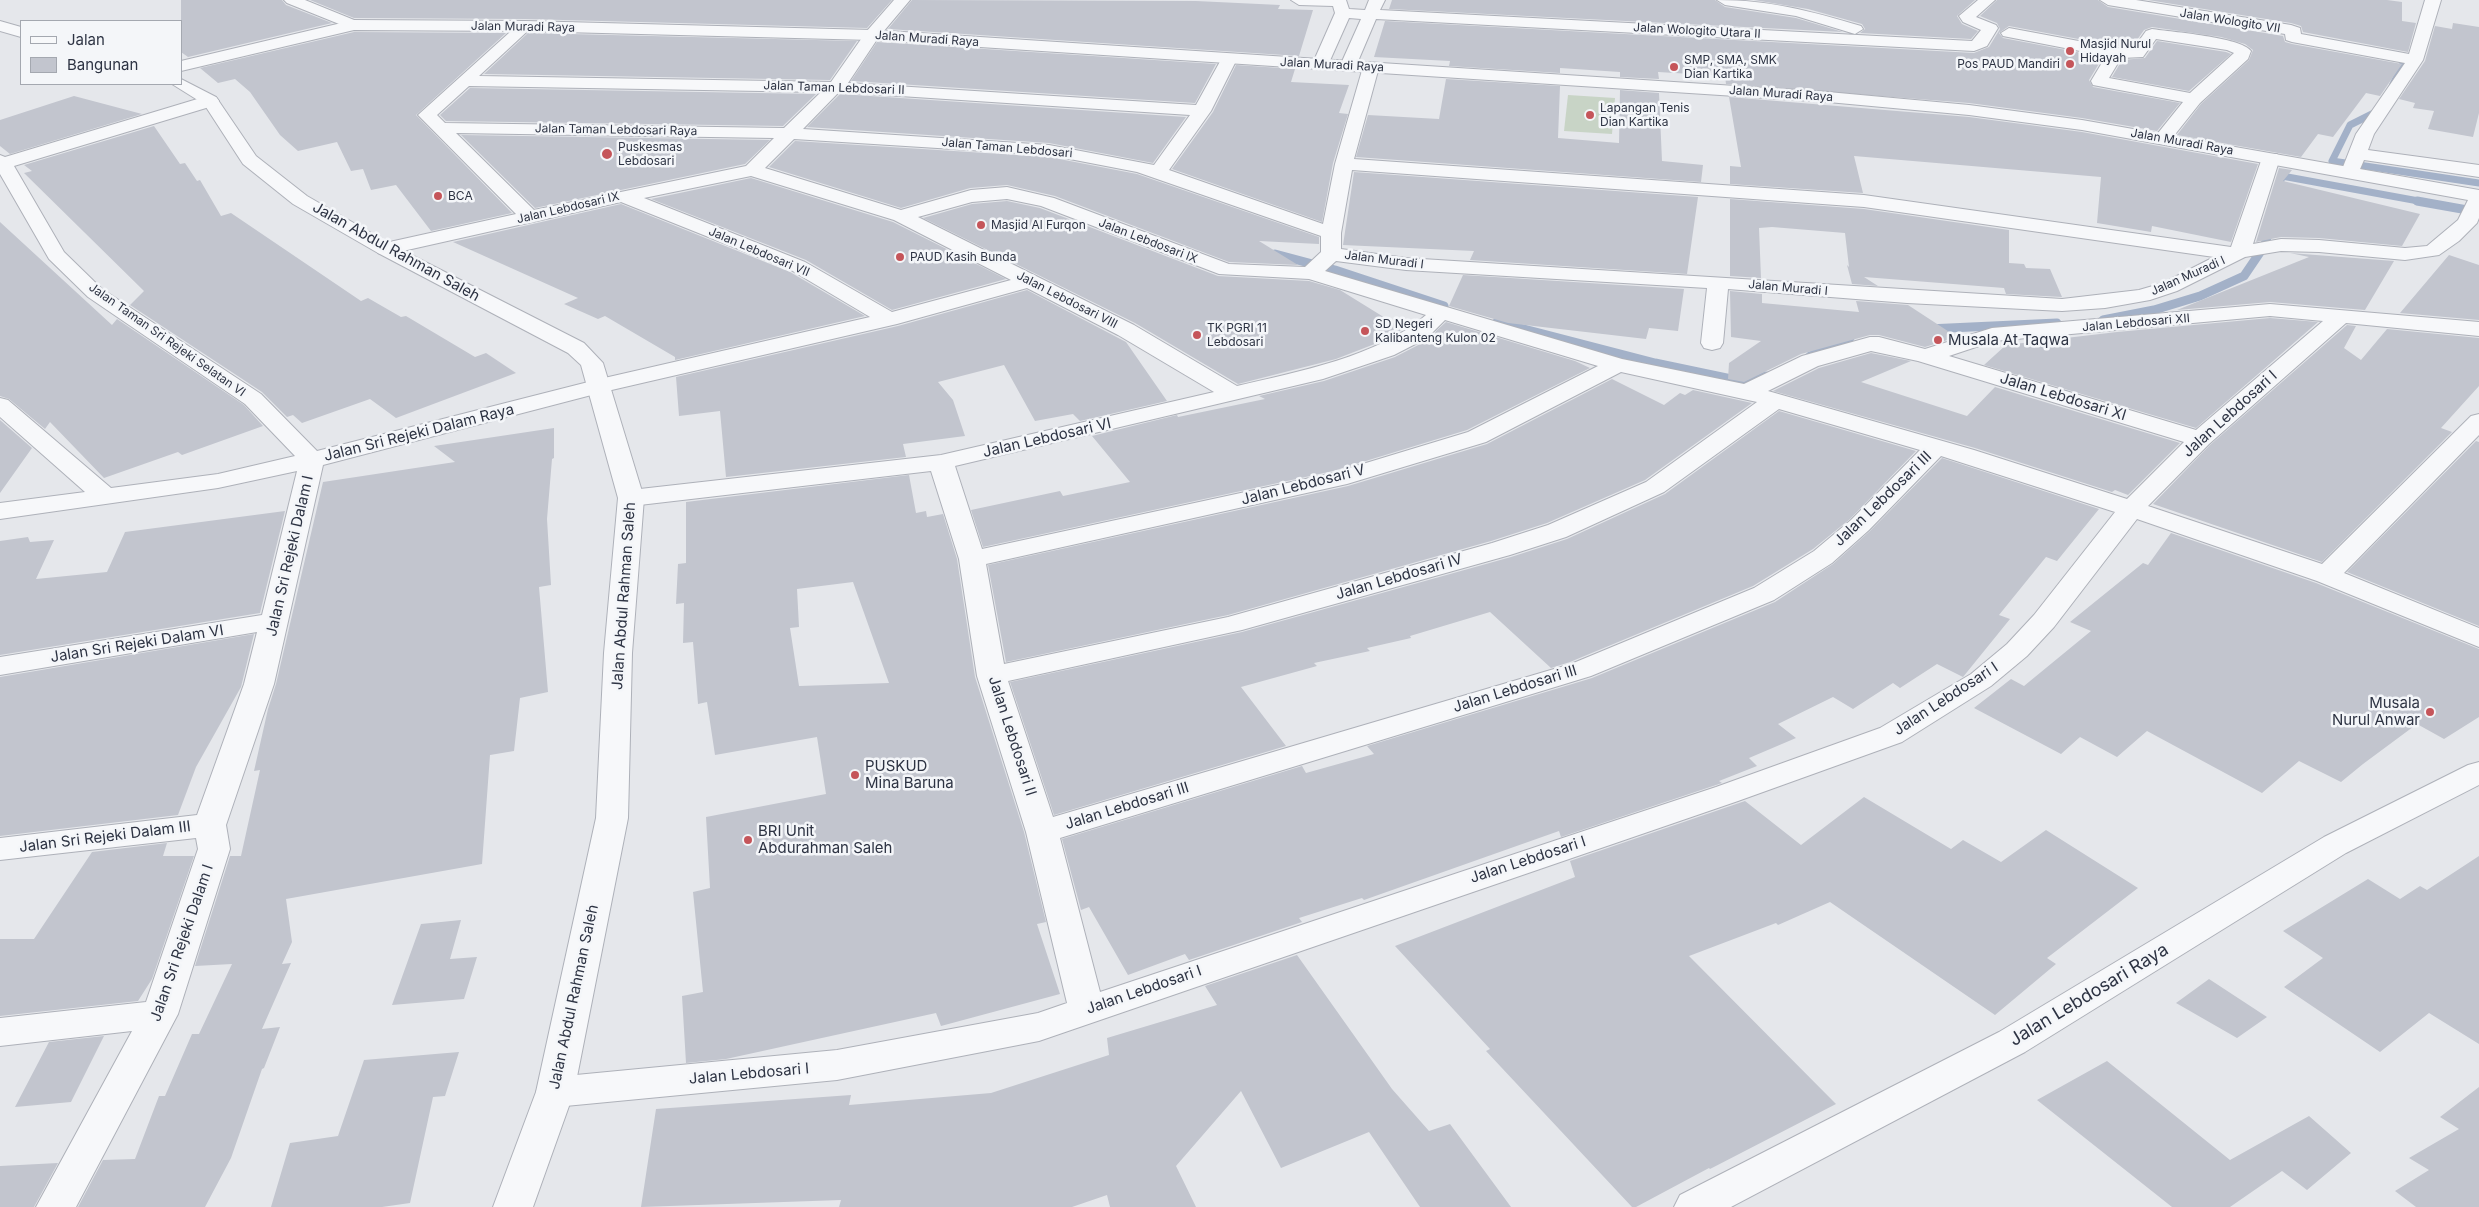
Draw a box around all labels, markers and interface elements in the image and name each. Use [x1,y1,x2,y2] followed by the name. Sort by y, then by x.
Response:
[2179,6,2281,36] street label: Jalan Wologito VII
[471,19,575,35] street label: Jalan Muradi Raya
[20,20,182,85] legend
[1633,20,1761,42] street label: Jalan Wologito Utara II
[875,28,979,50] street label: Jalan Muradi Raya
[67,30,105,49] text: Jalan
[2080,37,2151,65] place label: Masjid Nurul Hidayah
[2064,45,2076,57] marker: Masjid Nurul Hidayah
[1684,53,1777,81] place label: SMP, SMA, SMK Dian Kartika
[67,55,138,74] text: Bangunan
[1280,55,1384,75] street label: Jalan Muradi Raya
[1957,57,2060,71] place label: Pos PAUD Mandiri
[2064,58,2076,70] marker: Pos PAUD Mandiri
[1668,61,1680,73] marker: SMP, SMA, SMK Dian Kartika
[763,78,905,98] street label: Jalan Taman Lebdosari II
[1729,83,1833,105] street label: Jalan Muradi Raya
[1600,101,1690,129] place label: Lapangan Tenis Dian Kartika
[1584,109,1596,121] marker: Lapangan Tenis Dian Kartika
[535,121,697,139] street label: Jalan Taman Lebdosari Raya
[2129,126,2235,158] street label: Jalan Muradi Raya
[941,135,1073,161] street label: Jalan Taman Lebdosari
[618,140,682,168] place label: Puskesmas Lebdosari
[600,147,614,161] marker: Puskesmas Lebdosari
[448,189,473,203] place label: BCA
[515,189,621,227] street label: Jalan Lebdosari IX
[432,190,444,202] marker: BCA
[309,198,483,306] street label: Jalan Abdul Rahman Saleh
[1096,215,1200,267] street label: Jalan Lebdosari IX
[991,218,1086,232] place label: Masjid Al Furqon
[975,219,987,231] marker: Masjid Al Furqon
[706,224,812,280] street label: Jalan Lebdosari VII
[1344,248,1424,272] street label: Jalan Muradi I
[910,250,1016,264] place label: PAUD Kasih Bunda
[894,251,906,263] marker: PAUD Kasih Bunda
[2149,253,2227,299] street label: Jalan Muradi I
[1014,268,1120,332] street label: Jalan Lebdosari VIII
[1748,277,1828,299] street label: Jalan Muradi I
[86,280,248,400] street label: Jalan Taman Sri Rejeki Selatan VI
[2082,311,2190,335] street label: Jalan Lebdosari XII
[1375,317,1496,345] place label: SD Negeri Kalibanteng Kulon 02
[1207,321,1267,349] place label: TK PGRI 11 Lebdosari
[1359,325,1371,337] marker: SD Negeri Kalibanteng Kulon 02
[1191,329,1203,341] marker: TK PGRI 11 Lebdosari
[1948,331,2069,349] place label: Musala At Taqwa
[1932,334,1944,346] marker: Musala At Taqwa
[2179,367,2281,461] street label: Jalan Lebdosari I
[1998,369,2128,425] street label: Jalan Lebdosari XI
[322,401,516,465] street label: Jalan Sri Rejeki Dalam Raya
[981,414,1113,462] street label: Jalan Lebdosari VI
[1830,448,1936,550] street label: Jalan Lebdosari III
[1239,461,1367,509] street label: Jalan Lebdosari V
[263,474,317,638] street label: Jalan Sri Rejeki Dalam I
[608,501,640,691] street label: Jalan Abdul Rahman Saleh
[1333,550,1465,604] street label: Jalan Lebdosari IV
[49,621,225,667] street label: Jalan Sri Rejeki Dalam VI
[1890,659,2002,739] street label: Jalan Lebdosari I
[1451,662,1579,716] street label: Jalan Lebdosari III
[984,674,1040,798] street label: Jalan Lebdosari II
[2332,694,2420,729] place label: Musala Nurul Anwar
[2424,706,2436,718] marker: Musala Nurul Anwar
[865,757,954,792] place label: PUSKUD Mina Baruna
[849,769,861,781] marker: PUSKUD Mina Baruna
[1063,779,1191,833] street label: Jalan Lebdosari III
[18,818,192,856] street label: Jalan Sri Rejeki Dalam III
[758,822,892,857] place label: BRI Unit Abdurahman Saleh
[1468,833,1588,887] street label: Jalan Lebdosari I
[742,834,754,846] marker: BRI Unit Abdurahman Saleh
[147,862,217,1024] street label: Jalan Sri Rejeki Dalam I
[546,903,602,1091] street label: Jalan Abdul Rahman Saleh
[2006,939,2172,1051] street label: Jalan Lebdosari Raya
[1084,962,1204,1018] street label: Jalan Lebdosari I
[688,1060,810,1088] street label: Jalan Lebdosari I

